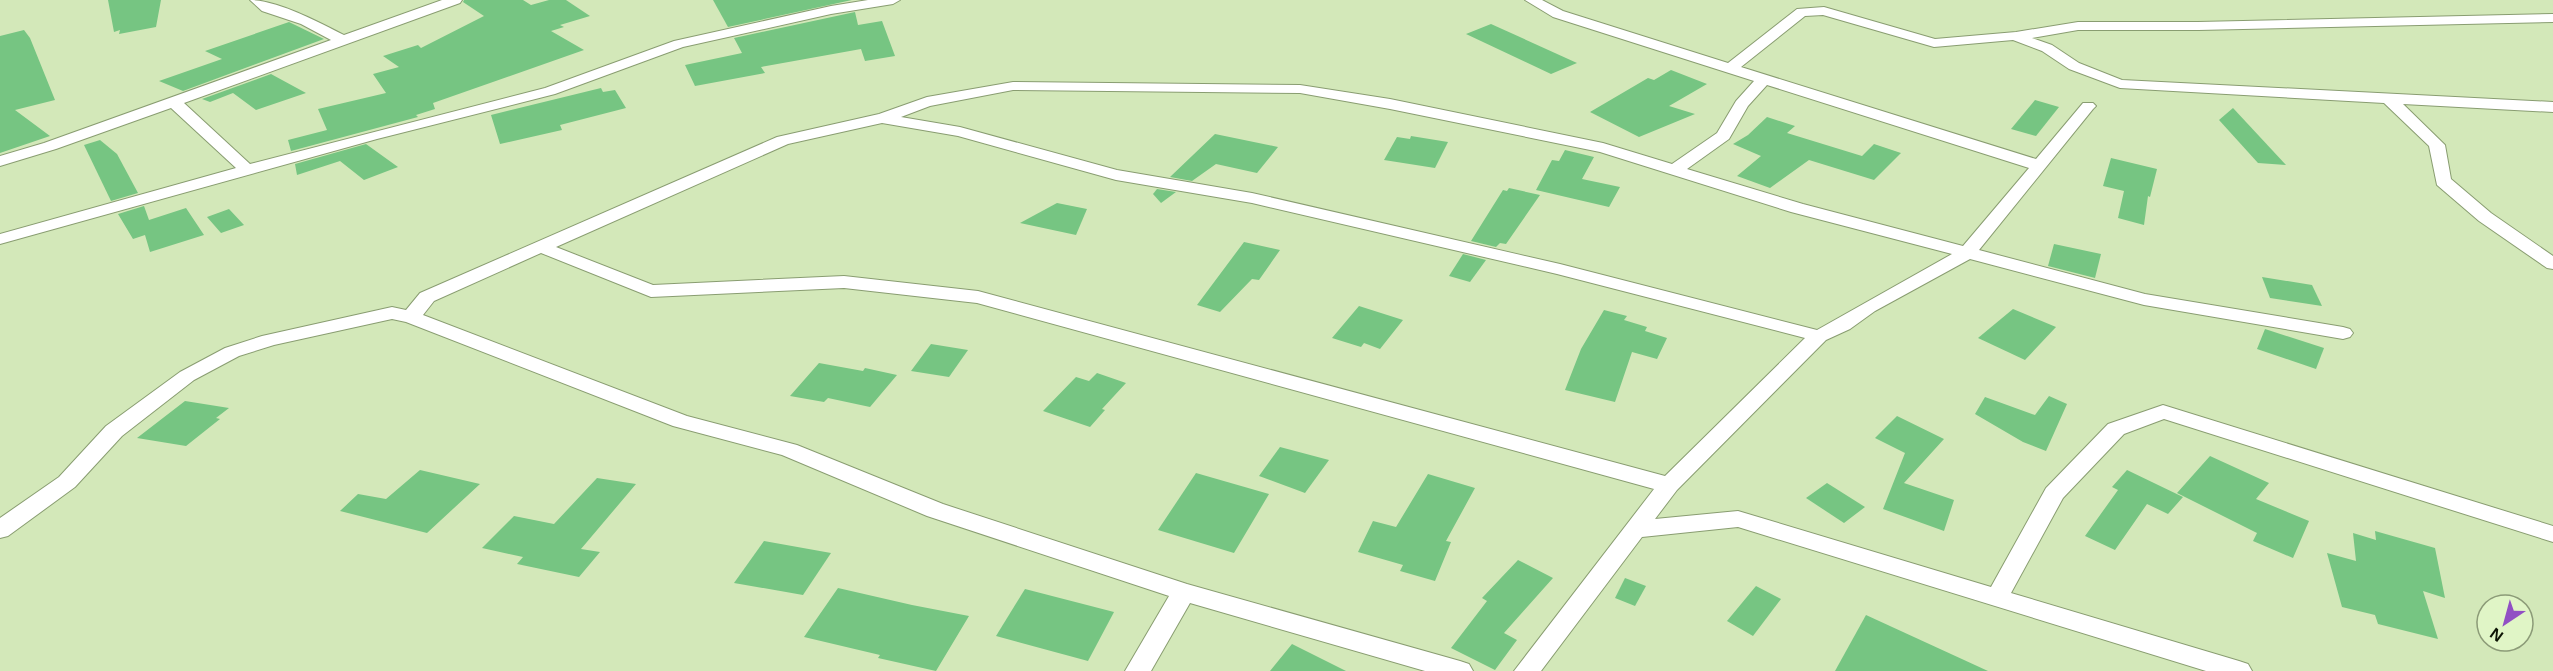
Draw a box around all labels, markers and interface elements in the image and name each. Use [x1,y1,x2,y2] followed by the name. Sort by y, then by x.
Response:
[2475,593,2535,653] north arrow
[2487,624,2506,645] text: N

